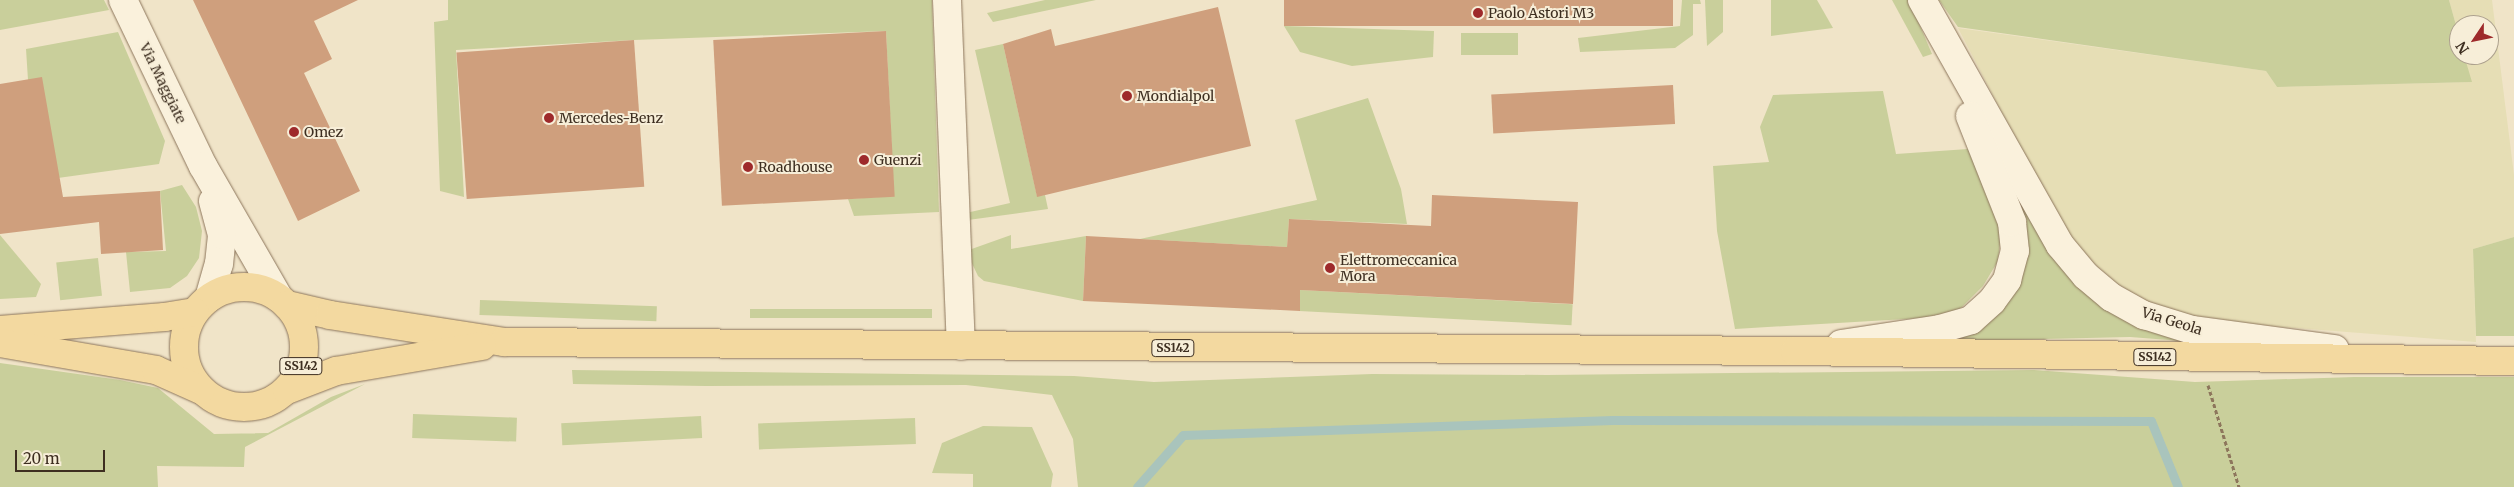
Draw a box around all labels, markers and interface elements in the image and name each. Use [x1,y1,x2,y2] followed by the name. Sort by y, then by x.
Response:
[1488,5,1594,21] place label: Paolo Astori M3
[1472,7,1484,19] marker: Paolo Astori M3
[2449,15,2499,65] north arrow
[2452,38,2473,57] text: N
[136,40,190,126] street label: Via Maggiate
[1137,88,1214,104] place label: Mondialpol
[1121,90,1133,102] marker: Mondialpol
[559,110,663,126] place label: Mercedes-Benz
[543,112,555,124] marker: Mercedes-Benz
[304,124,343,140] place label: Omez
[288,126,300,138] marker: Omez
[874,152,922,168] place label: Guenzi
[858,154,870,166] marker: Guenzi
[758,159,832,175] place label: Roadhouse
[742,161,754,173] marker: Roadhouse
[1340,252,1457,284] place label: Elettromeccanica Mora
[1324,262,1336,274] marker: Elettromeccanica Mora
[2140,304,2204,338] street label: Via Geola
[1150,338,1196,358] road number: SS142
[2132,348,2178,367] road number: SS142
[278,356,324,376] road number: SS142
[18,440,108,472] scale bar
[23,449,60,468] text: 20 m

